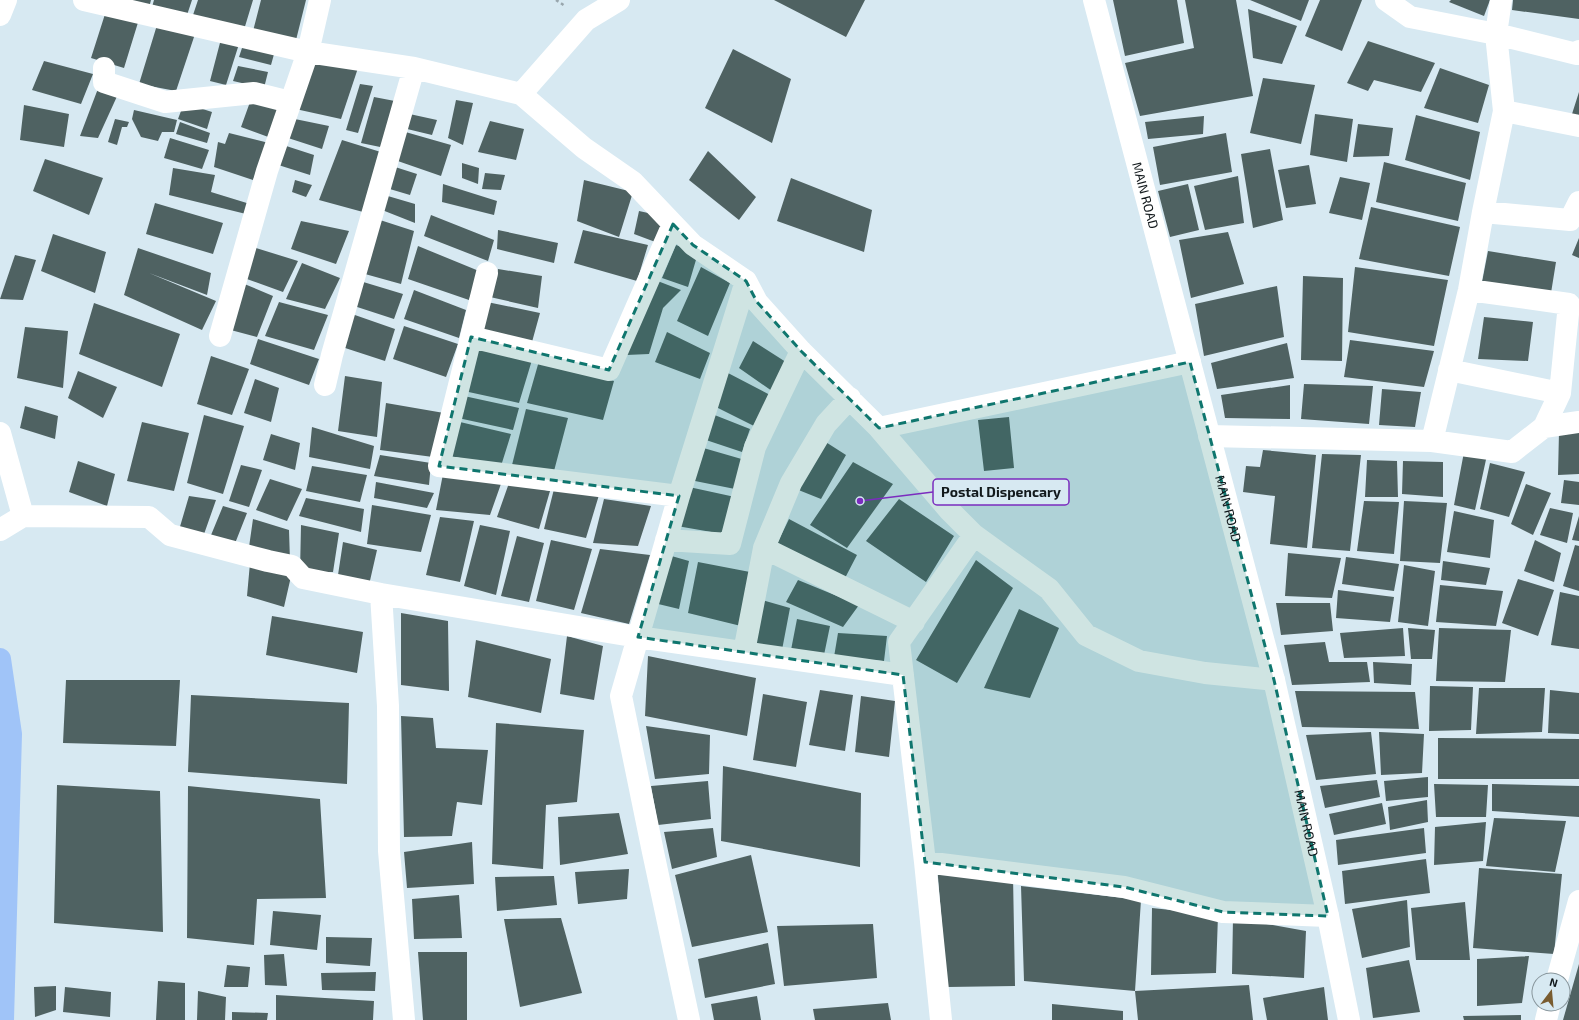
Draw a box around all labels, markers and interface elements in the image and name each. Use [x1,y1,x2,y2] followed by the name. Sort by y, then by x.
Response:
[1129,160,1162,230] street label: MAIN ROAD
[1212,473,1245,544] street label: MAIN ROAD
[933,479,1069,505] callout: Postal Dispencary
[941,483,1061,500] text: Postal Dispencary
[1291,788,1322,858] street label: MAIN ROAD
[1531,972,1571,1012] north arrow
[1548,975,1560,989] text: N

